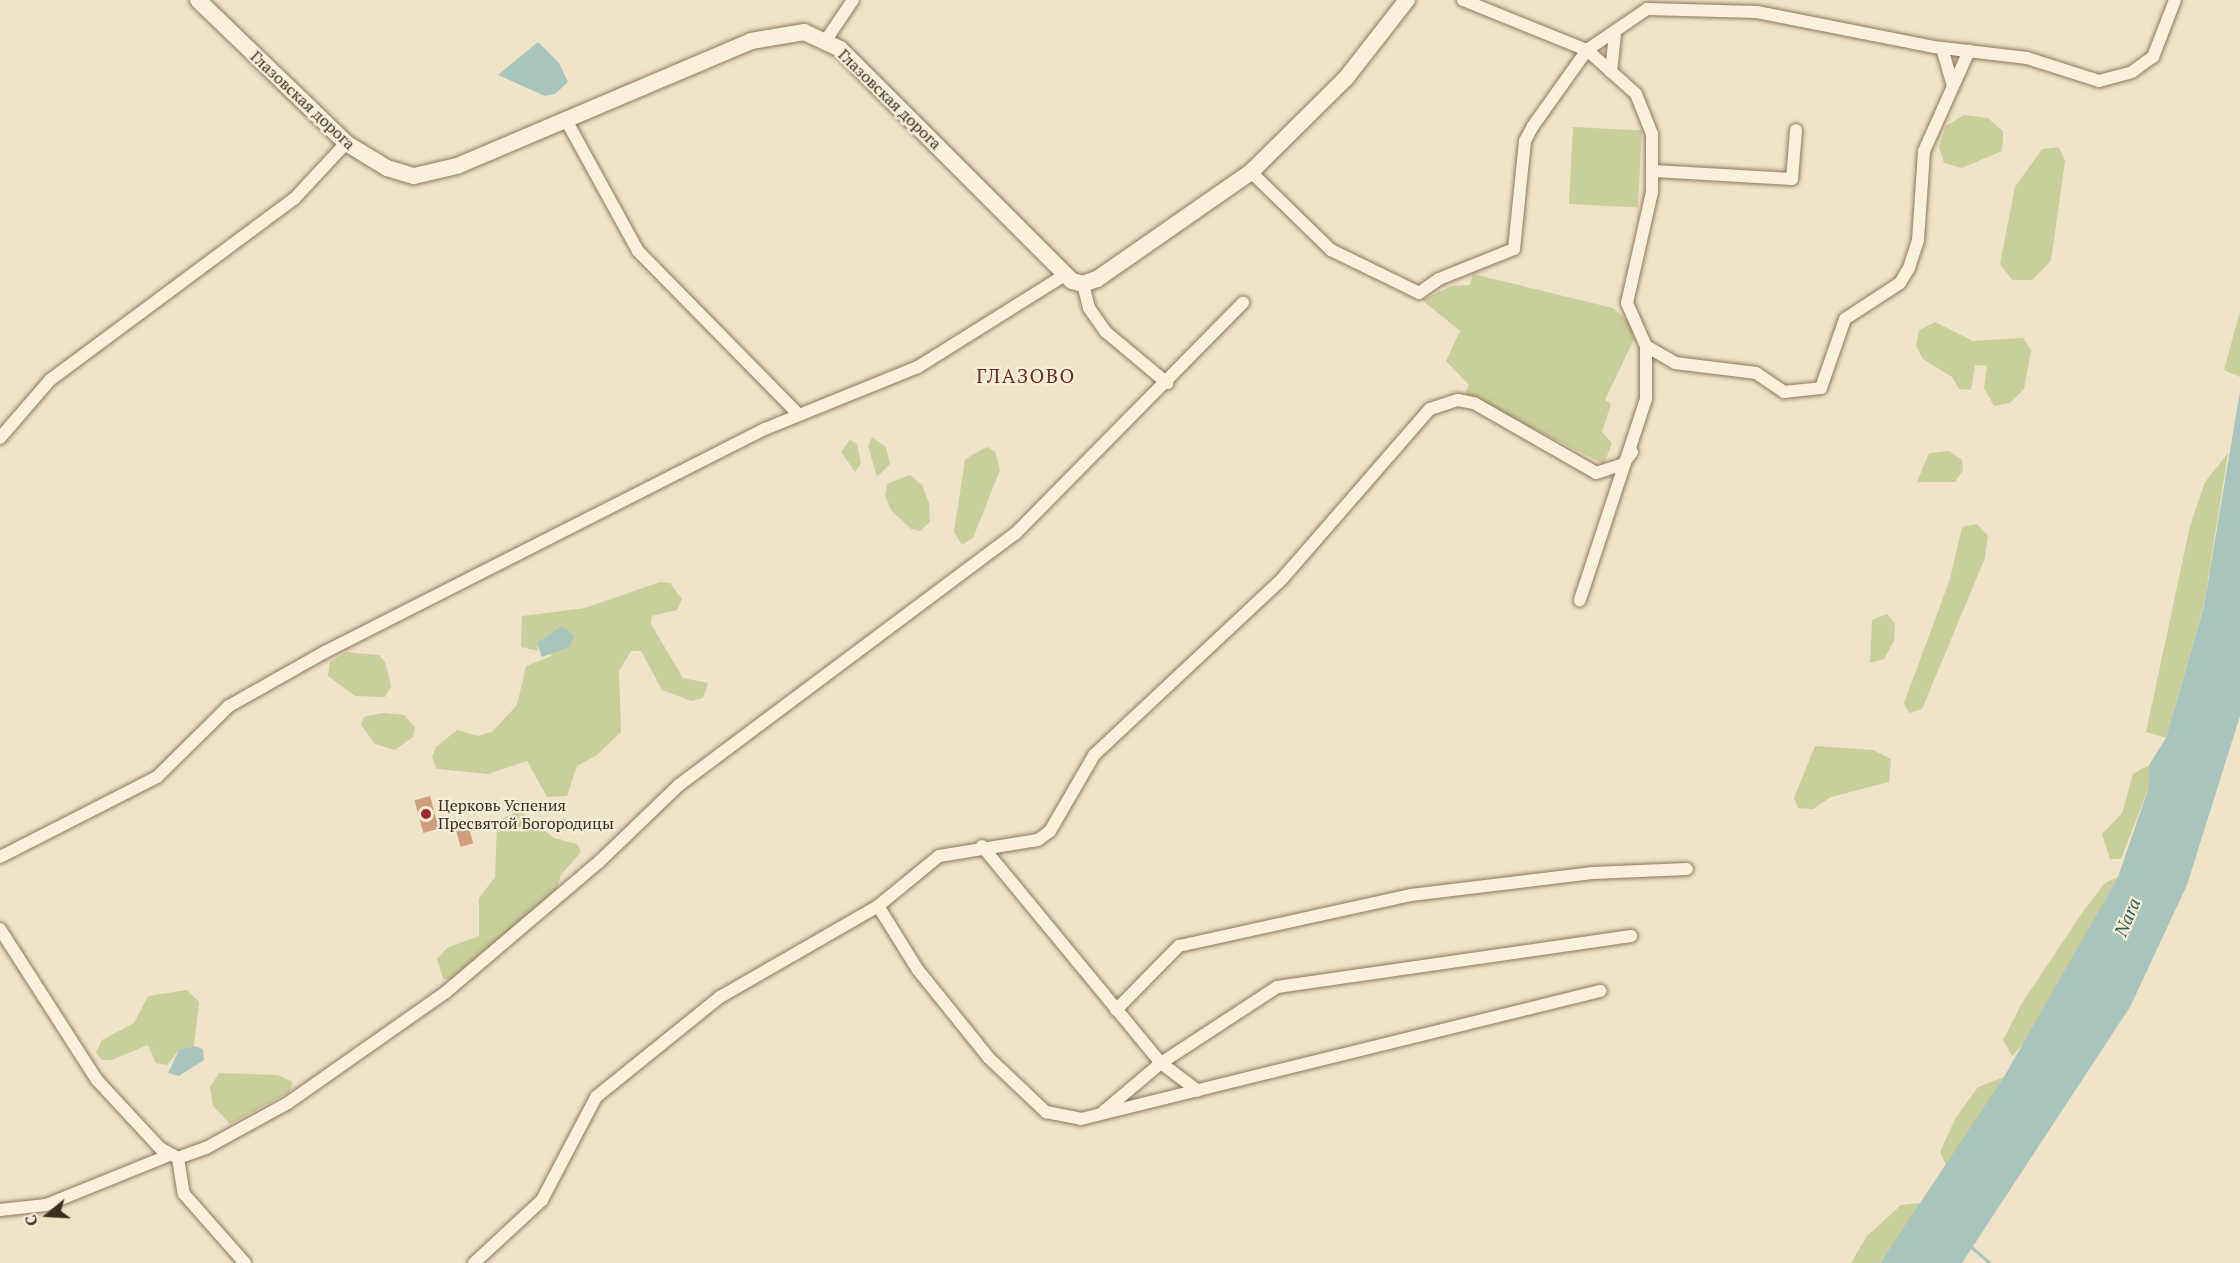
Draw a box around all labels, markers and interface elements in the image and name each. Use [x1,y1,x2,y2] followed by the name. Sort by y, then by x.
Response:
[834,45,946,153] street label: Глазовская дорога
[247,47,359,153] street label: Глазовская дорога
[976,363,1076,387] district label: ГЛАЗОВО
[438,795,614,833] place label: Церковь Успения Пресвятой Богородицы
[419,807,433,821] marker: Церковь Успения Пресвятой Богородицы
[2109,895,2145,939] water label: Nara
[18,1185,78,1245] north arrow
[19,1212,43,1229] text: С

